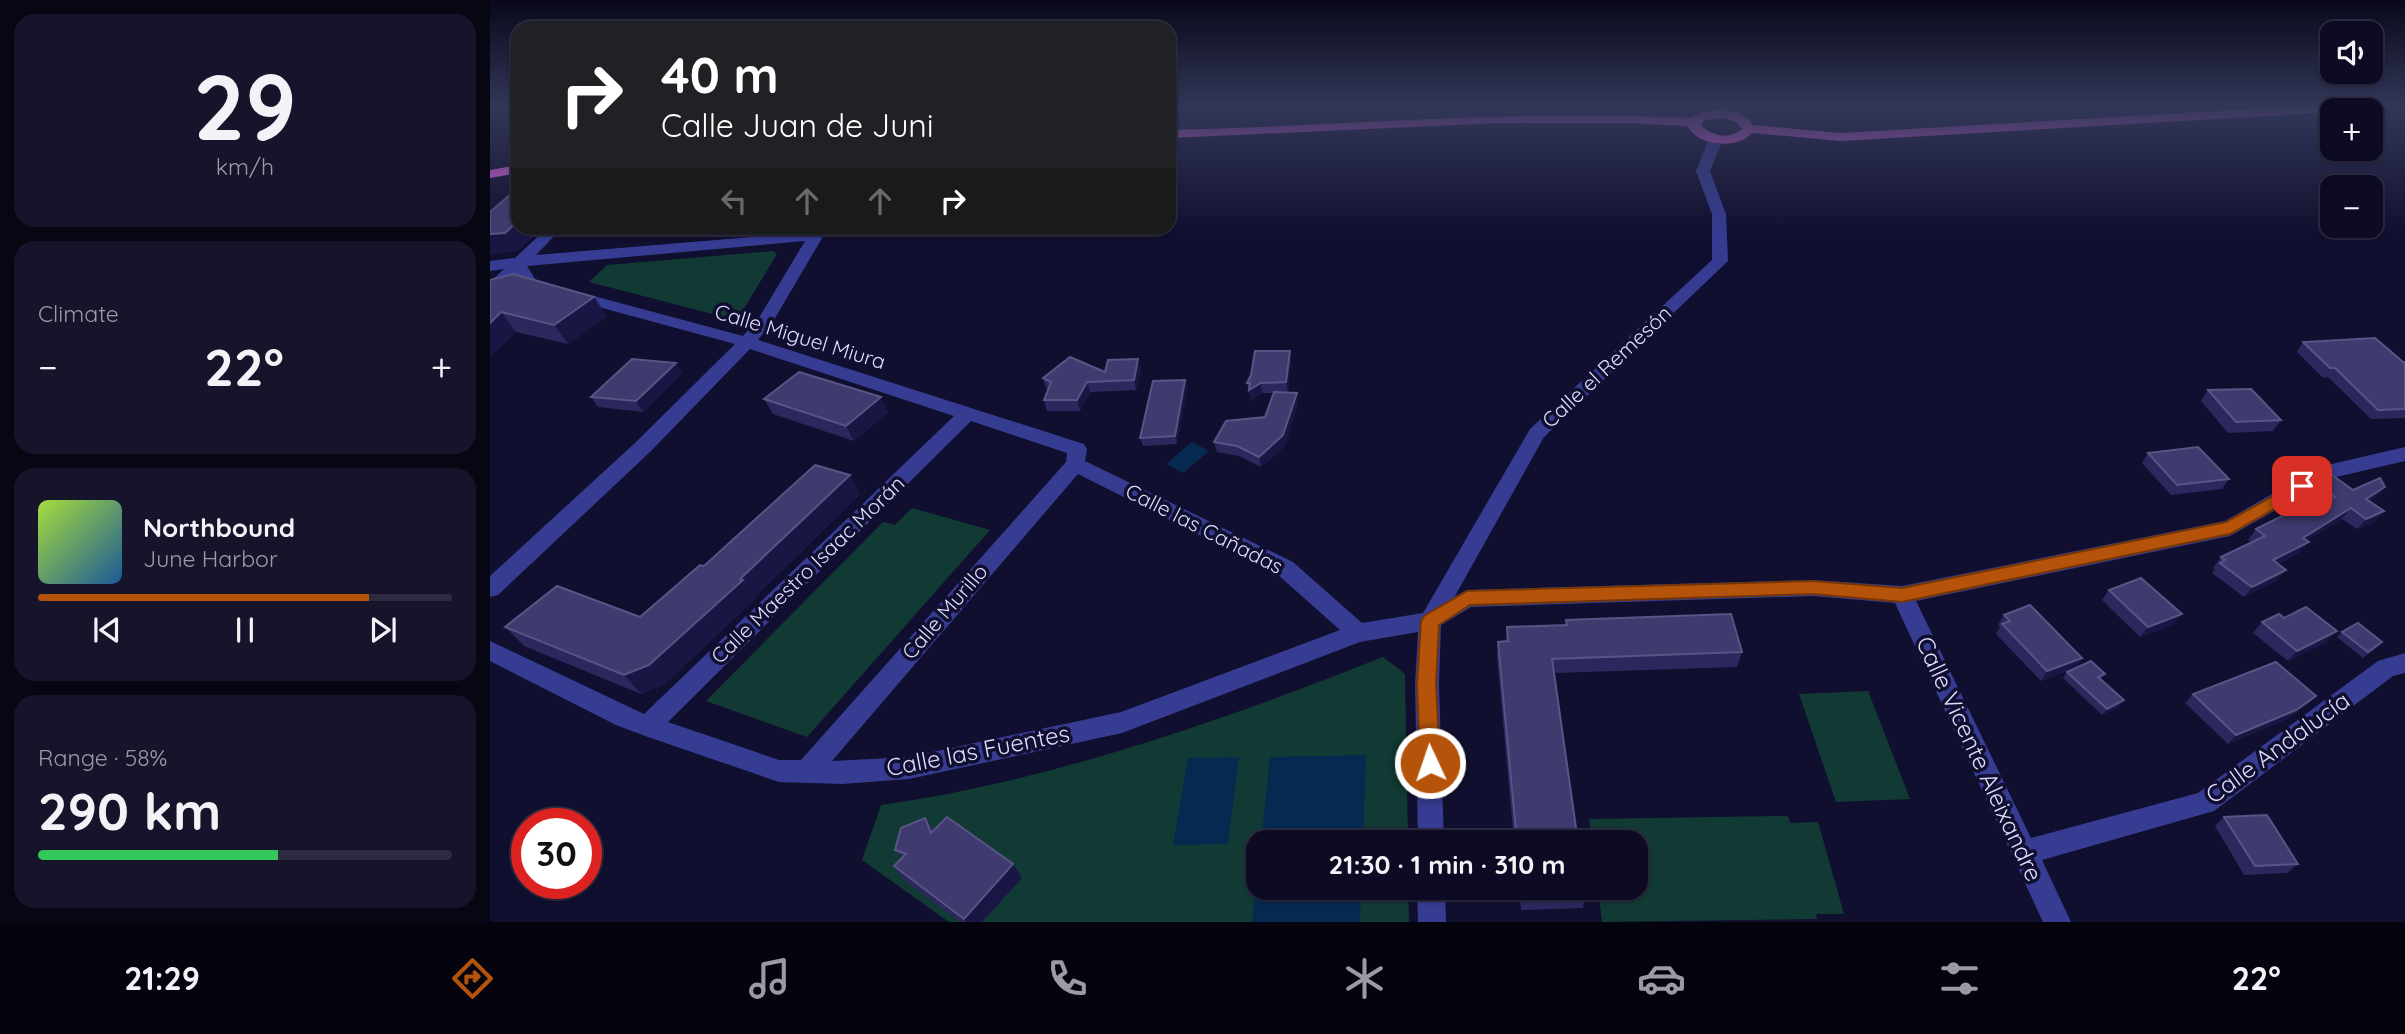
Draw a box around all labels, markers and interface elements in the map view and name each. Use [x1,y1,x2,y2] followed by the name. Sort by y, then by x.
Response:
[2320,21,2383,238] map controls
[2320,21,2383,84] button: sound
[661,44,779,105] text: 40 m
[193,49,297,163] text: 29
[546,49,637,140] icon: right
[2320,98,2383,161] button: +
[661,105,934,145] text: Calle Juan de Juni
[216,152,274,181] text: km/h
[2320,175,2383,238] button: −
[715,182,753,220] icon: left
[788,182,826,220] icon: ahead
[861,182,899,220] icon: ahead
[934,182,972,220] icon: right
[712,298,889,374] street label: Calle Miguel Miura
[38,299,119,328] text: Climate
[1536,300,1676,433] street label: Calle el Remesón
[204,334,284,399] text: 22°
[38,343,58,391] text: −
[431,343,452,391] text: +
[2272,456,2332,516] pin
[2283,467,2321,505] icon: arrive
[705,470,909,669] street label: Calle Maestro Isaac Morán
[1121,477,1288,579] street label: Calle las Cañadas
[143,511,295,544] text: Northbound
[143,544,278,573] text: June Harbor
[896,558,993,664] street label: Calle Murillo
[88,611,126,649] icon: previous
[226,611,264,649] icon: pause
[364,611,402,649] icon: next
[1910,631,2050,886] street label: Calle Vicente Aleixandre
[2200,685,2355,810] street label: Calle Andalucía
[884,718,1072,783] street label: Calle las Fuentes
[1393,726,1467,800] position arrow
[38,743,167,772] text: Range · 58%
[38,778,221,843] text: 290 km
[511,808,602,899] speed limit sign: 30
[1329,848,1565,881] text: 21:30 · 1 min · 310 m
[448,954,497,1003] icon: directions
[745,954,794,1003] icon: music
[1043,954,1092,1003] icon: phone
[1340,954,1389,1003] icon: climate
[1637,954,1686,1003] icon: car
[1935,954,1984,1003] icon: filters
[124,958,200,998] text: 21:29
[2232,958,2281,998] text: 22°

